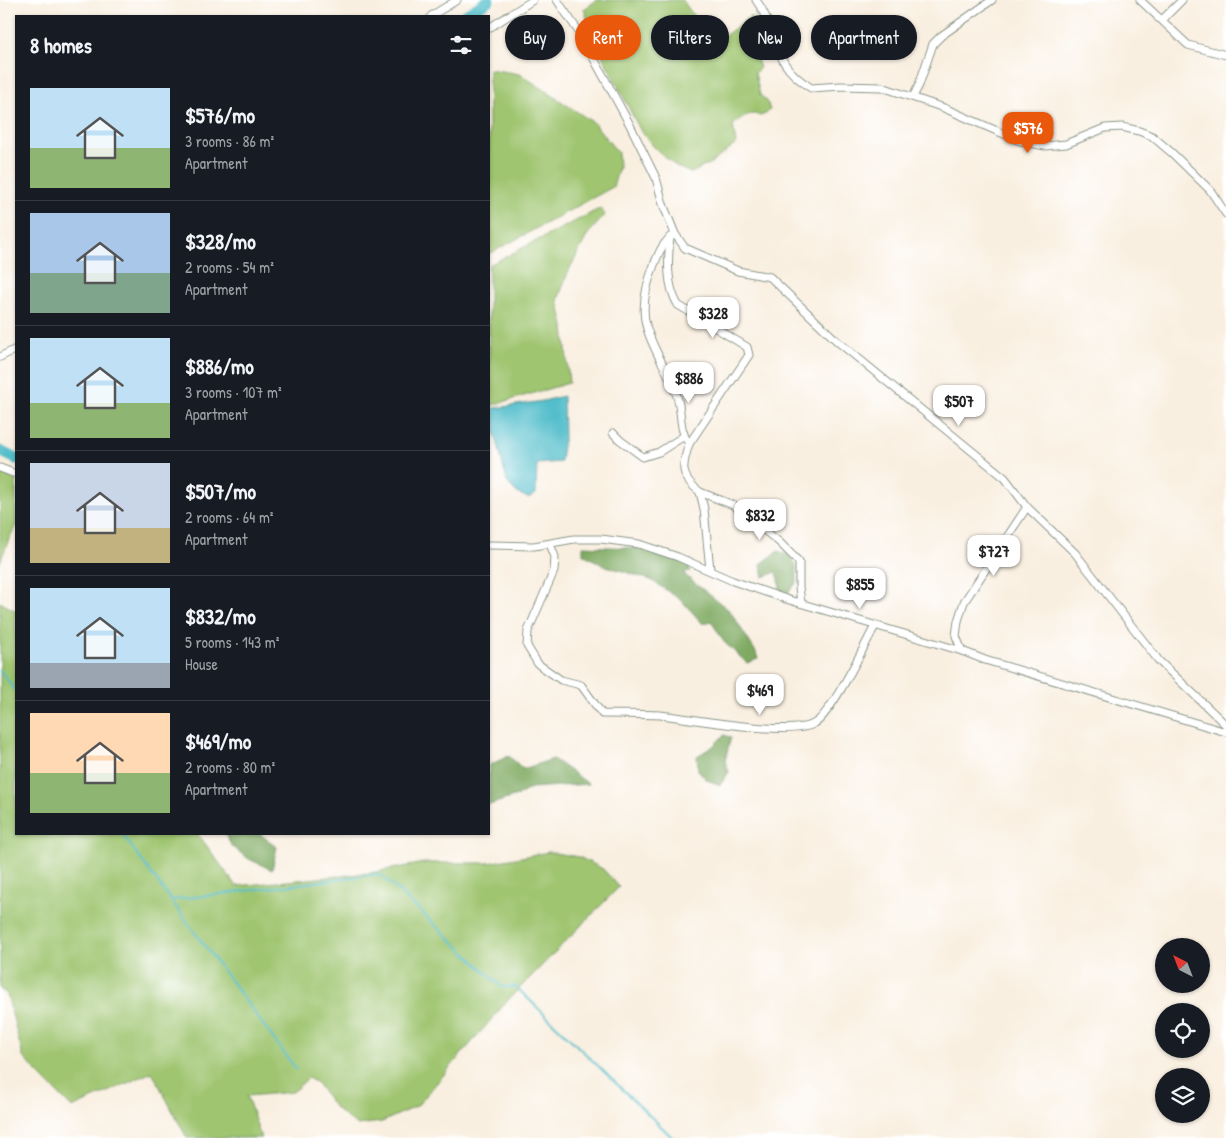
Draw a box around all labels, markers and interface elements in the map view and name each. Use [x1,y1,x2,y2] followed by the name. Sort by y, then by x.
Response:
[505,15,565,60] chip: Buy
[575,15,641,60] chip: Rent
[651,15,729,60] chip: Filters
[739,15,801,60] chip: New
[811,15,917,60] chip: Apartment
[30,31,92,60] text: 8 homes
[447,31,475,59] icon: filters
[185,101,255,130] text: $576/mo
[70,108,130,168] icon: home
[998,112,1058,154] pin: $576
[1013,117,1043,139] text: $576
[185,130,274,152] text: 3 rooms · 86 m²
[185,152,248,174] text: Apartment
[185,227,256,256] text: $328/mo
[70,233,130,293] icon: home
[185,256,274,278] text: 2 rooms · 54 m²
[185,278,248,300] text: Apartment
[683,296,743,339] pin: $328
[698,302,728,324] text: $328
[185,352,254,381] text: $886/mo
[70,358,130,418] icon: home
[659,362,719,404] pin: $886
[675,367,703,389] text: $886
[185,381,282,403] text: 3 rooms · 107 m²
[929,384,989,427] pin: $507
[944,390,974,412] text: $507
[185,403,248,425] text: Apartment
[185,477,256,506] text: $507/mo
[70,483,130,543] icon: home
[730,498,790,541] pin: $832
[745,504,775,526] text: $832
[185,506,273,528] text: 2 rooms · 64 m²
[185,528,248,550] text: Apartment
[964,534,1024,577] pin: $727
[978,540,1010,562] text: $727
[830,568,890,610] pin: $855
[846,573,874,595] text: $855
[185,602,256,631] text: $832/mo
[70,608,130,668] icon: home
[185,631,279,653] text: 5 rooms · 143 m²
[185,653,218,675] text: House
[730,674,790,716] pin: $469
[747,679,773,701] text: $469
[185,727,251,756] text: $469/mo
[70,733,130,793] icon: home
[185,756,275,778] text: 2 rooms · 80 m²
[185,778,248,800] text: Apartment
[1155,938,1210,992] north arrow
[1155,938,1210,1123] map controls
[1155,1003,1210,1058] button: locate
[1155,1068,1210,1123] button: layers

